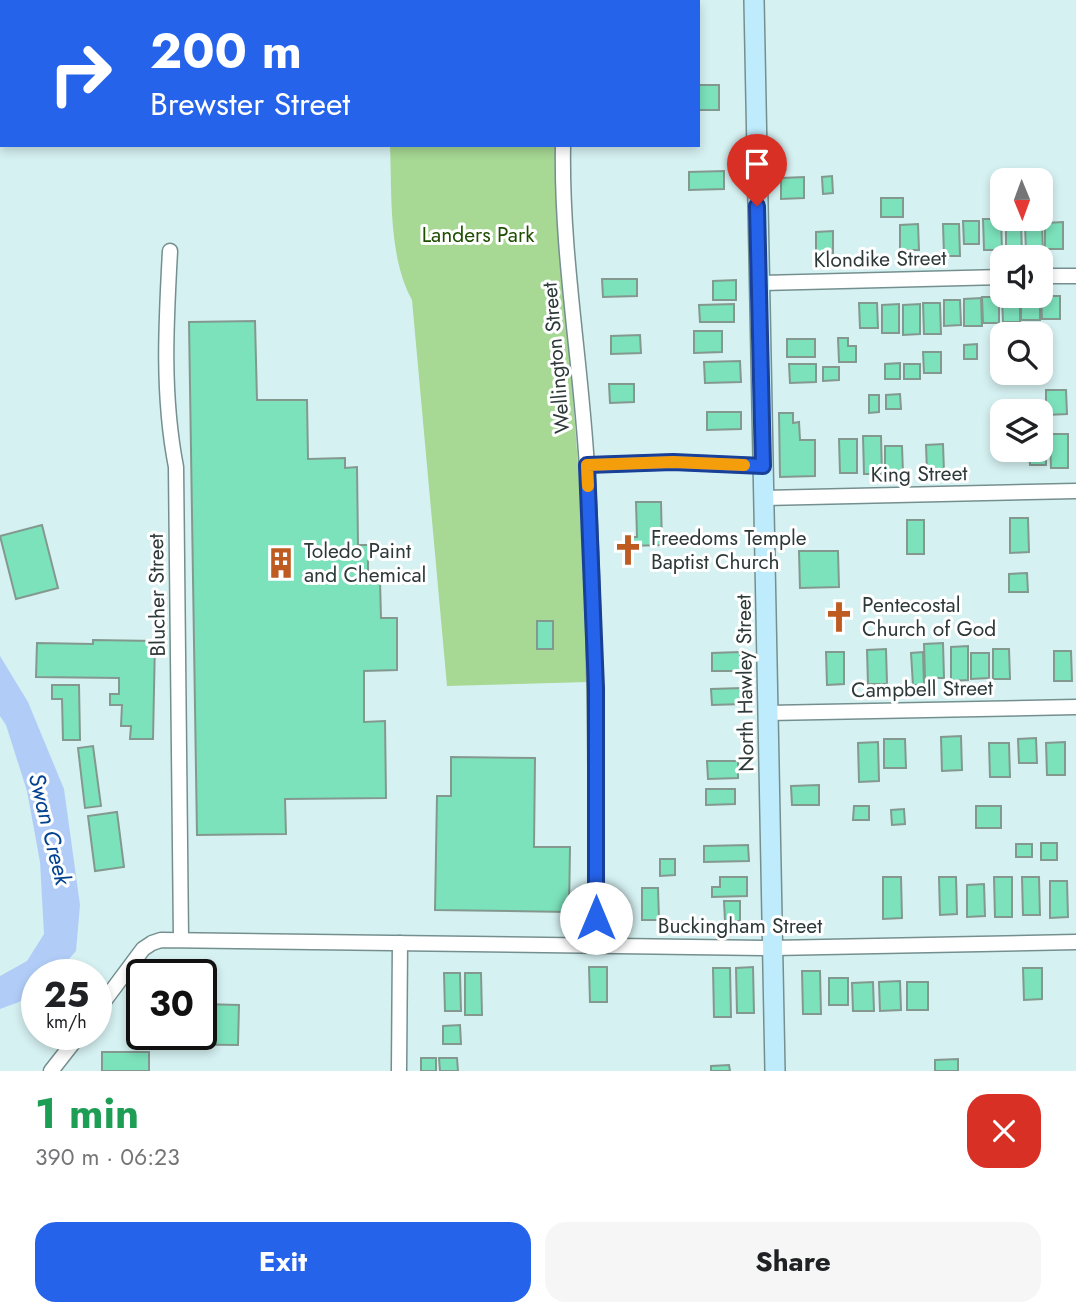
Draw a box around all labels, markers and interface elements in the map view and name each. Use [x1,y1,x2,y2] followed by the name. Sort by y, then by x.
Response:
[150,16,302,86] text: 200 m
[35,28,126,119] icon: right
[150,81,350,127] text: Brewster Street
[727,134,787,206] pin
[738,145,776,183] icon: arrive
[990,168,1054,231] north arrow
[990,168,1053,462] map controls
[422,220,535,250] park label: Landers Park
[813,243,947,275] street label: Klondike Street
[990,245,1053,308] button: sound
[534,281,578,435] street label: Wellington Street
[990,322,1053,385] button: search
[990,399,1053,462] button: layers
[870,458,968,490] street label: King Street
[651,523,807,577] place label: Freedoms Temple Baptist Church
[141,533,173,657] street label: Blucher Street
[611,533,645,567] church icon: Freedoms Temple Baptist Church
[304,536,426,590] place label: Toledo Paint and Chemical
[264,546,298,580] building icon: Toledo Paint and Chemical
[862,590,996,644] place label: Pentecostal Church of God
[728,594,762,772] street label: North Hawley Street
[822,600,856,634] church icon: Pentecostal Church of God
[851,673,993,705] street label: Campbell Street
[20,769,81,890] water label: Swan Creek
[559,881,633,955] position arrow
[658,911,822,941] street label: Buckingham Street
[126,959,217,1050] speed limit sign: 30
[44,970,89,1020] text: 25
[46,1009,87,1035] text: km/h
[35,1083,139,1144] text: 1 min
[967,1094,1041,1168] button: close
[35,1140,180,1174] text: 390 m · 06:23
[35,1222,531,1302] button: Exit
[545,1222,1041,1302] button: Share

